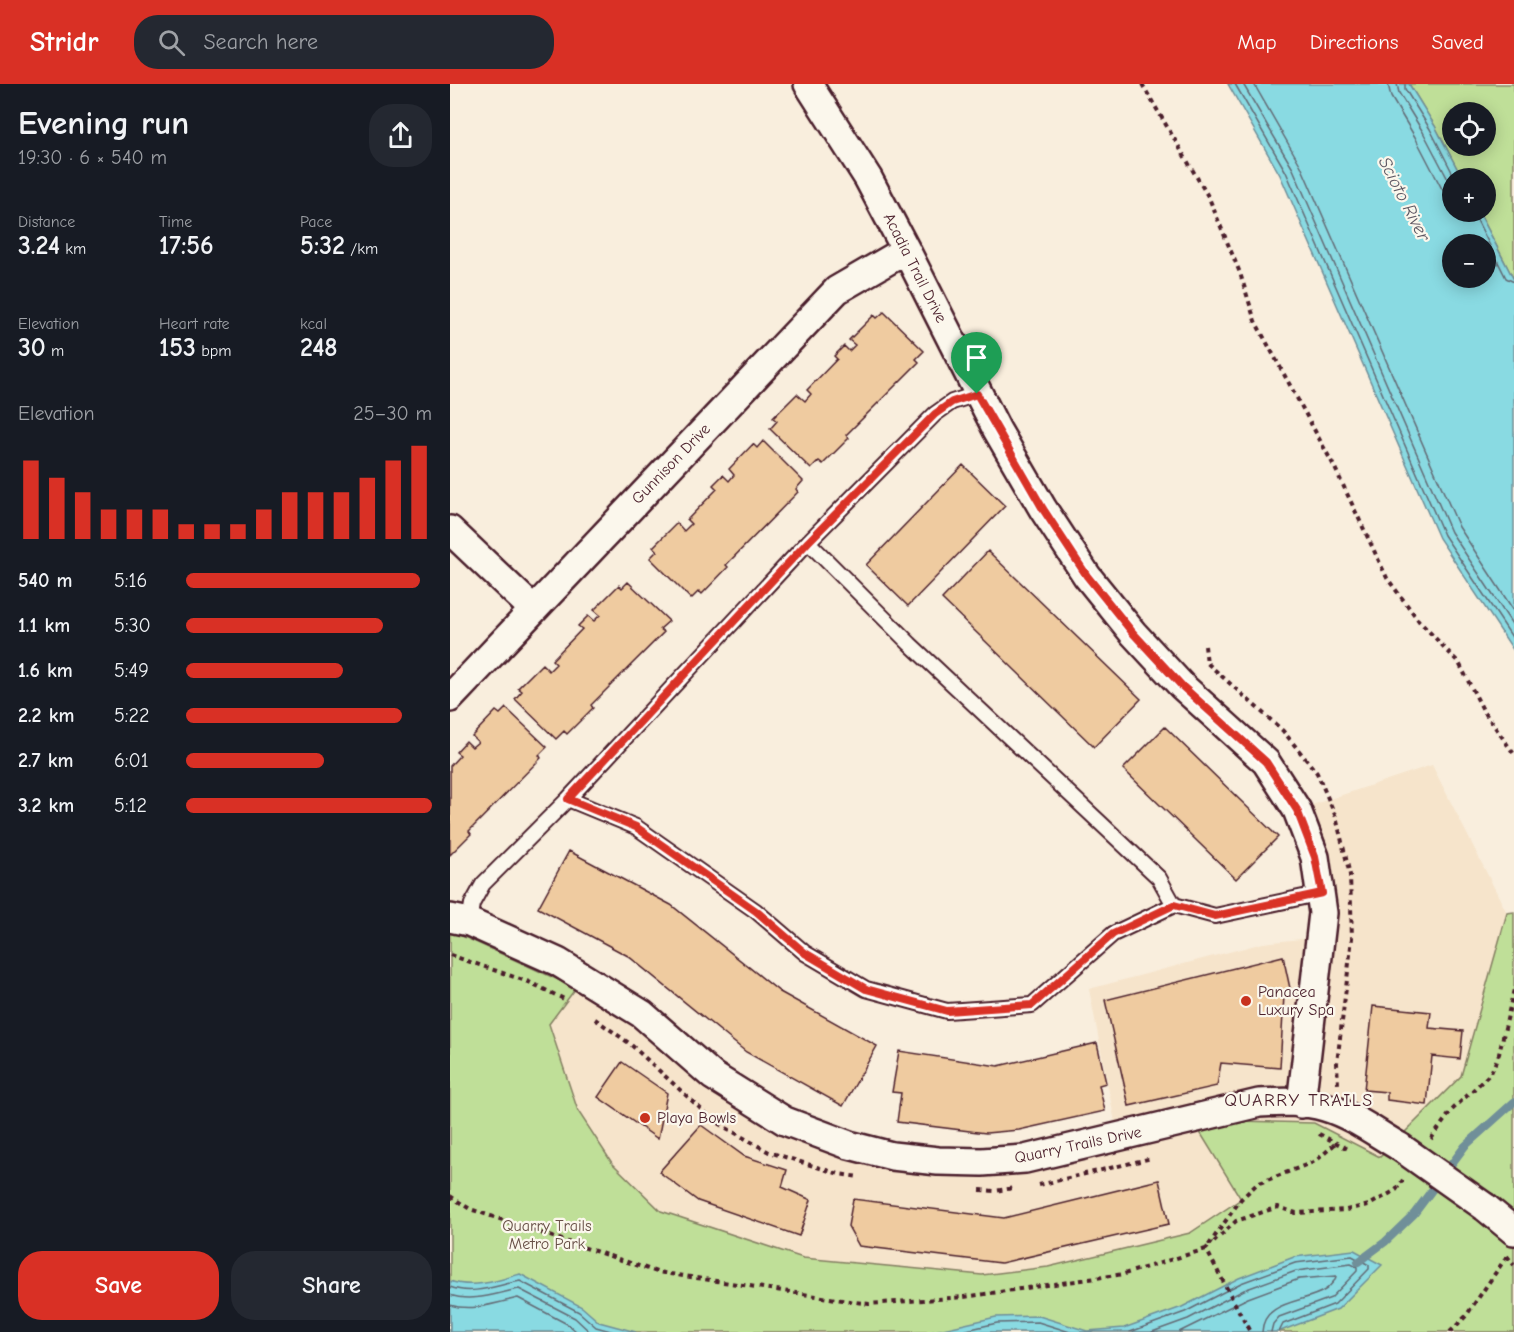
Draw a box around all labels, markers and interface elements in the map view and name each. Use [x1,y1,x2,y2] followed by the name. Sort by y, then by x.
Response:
[134,15,554,69] search box
[30,26,98,58] text: Stridr
[155,26,188,59] icon: search
[203,29,318,55] text: Search here
[1237,30,1277,54] text: Map
[1310,30,1399,54] text: Directions
[1432,30,1484,54] text: Saved
[1442,102,1496,288] map controls
[1442,102,1496,156] button: locate
[18,104,189,142] text: Evening run
[369,104,432,167] button: share
[18,146,167,169] text: 19:30 · 6 × 540 m
[1374,153,1435,245] water label: Scioto River
[1442,168,1496,222] button: +
[880,210,950,326] street label: Acadia Trail Drive
[18,213,75,231] text: Distance
[159,213,192,231] text: Time
[300,213,332,231] text: Pace
[18,231,60,261] text: 3.24
[159,231,214,261] text: 17:56
[300,231,345,261] text: 5:32
[1442,234,1496,288] button: −
[60,240,86,258] text: km
[345,240,378,258] text: /km
[18,315,79,333] text: Elevation
[159,315,230,333] text: Heart rate
[300,315,327,333] text: kcal
[951,332,1002,394] pin
[18,333,46,363] text: 30
[159,333,196,363] text: 153
[300,333,338,363] text: 248
[960,341,993,374] icon: arrive
[46,342,64,360] text: m
[196,342,231,360] text: bpm
[18,402,95,425] text: Elevation
[353,402,432,425] text: 25–30 m
[628,420,714,508] street label: Gunnison Drive
[18,569,72,592] text: 540 m
[114,569,147,592] text: 5:16
[18,614,70,637] text: 1.1 km
[114,614,151,637] text: 5:30
[18,659,73,682] text: 1.6 km
[114,659,149,682] text: 5:49
[18,704,74,727] text: 2.2 km
[114,704,149,727] text: 5:22
[18,749,73,772] text: 2.7 km
[114,749,149,772] text: 6:01
[18,794,74,817] text: 3.2 km
[114,794,147,817] text: 5:12
[1258,983,1334,1019] place label: Panacea Luxury Spa
[1239,994,1253,1008] marker: Panacea Luxury Spa
[1224,1090,1374,1111] district label: QUARRY TRAILS
[657,1109,737,1127] place label: Playa Bowls
[638,1111,652,1125] marker: Playa Bowls
[1013,1123,1143,1167] street label: Quarry Trails Drive
[502,1217,592,1253] park label: Quarry Trails Metro Park
[18,1251,219,1320] button: Save
[231,1251,432,1320] button: Share

